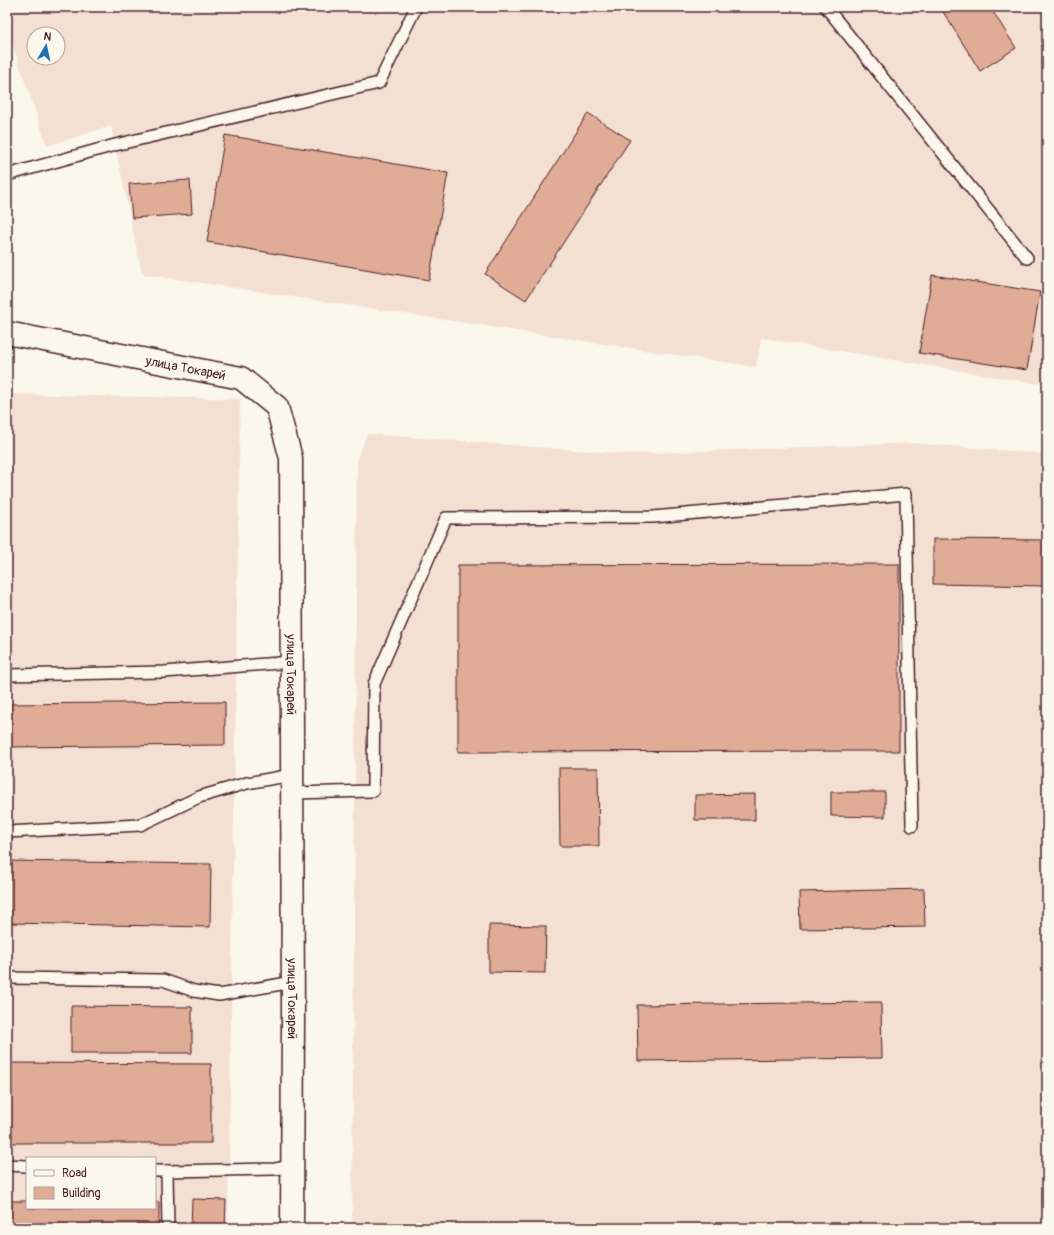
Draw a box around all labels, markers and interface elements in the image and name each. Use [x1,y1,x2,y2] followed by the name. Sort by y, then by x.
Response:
[26,26,66,66] north arrow
[43,30,53,44] text: N
[143,353,227,384] street label: улица Токарей
[283,633,299,715] street label: улица Токарей
[284,957,300,1039] street label: улица Токарей
[26,1157,156,1209] legend
[62,1166,87,1181] text: Road
[62,1186,101,1201] text: Building

